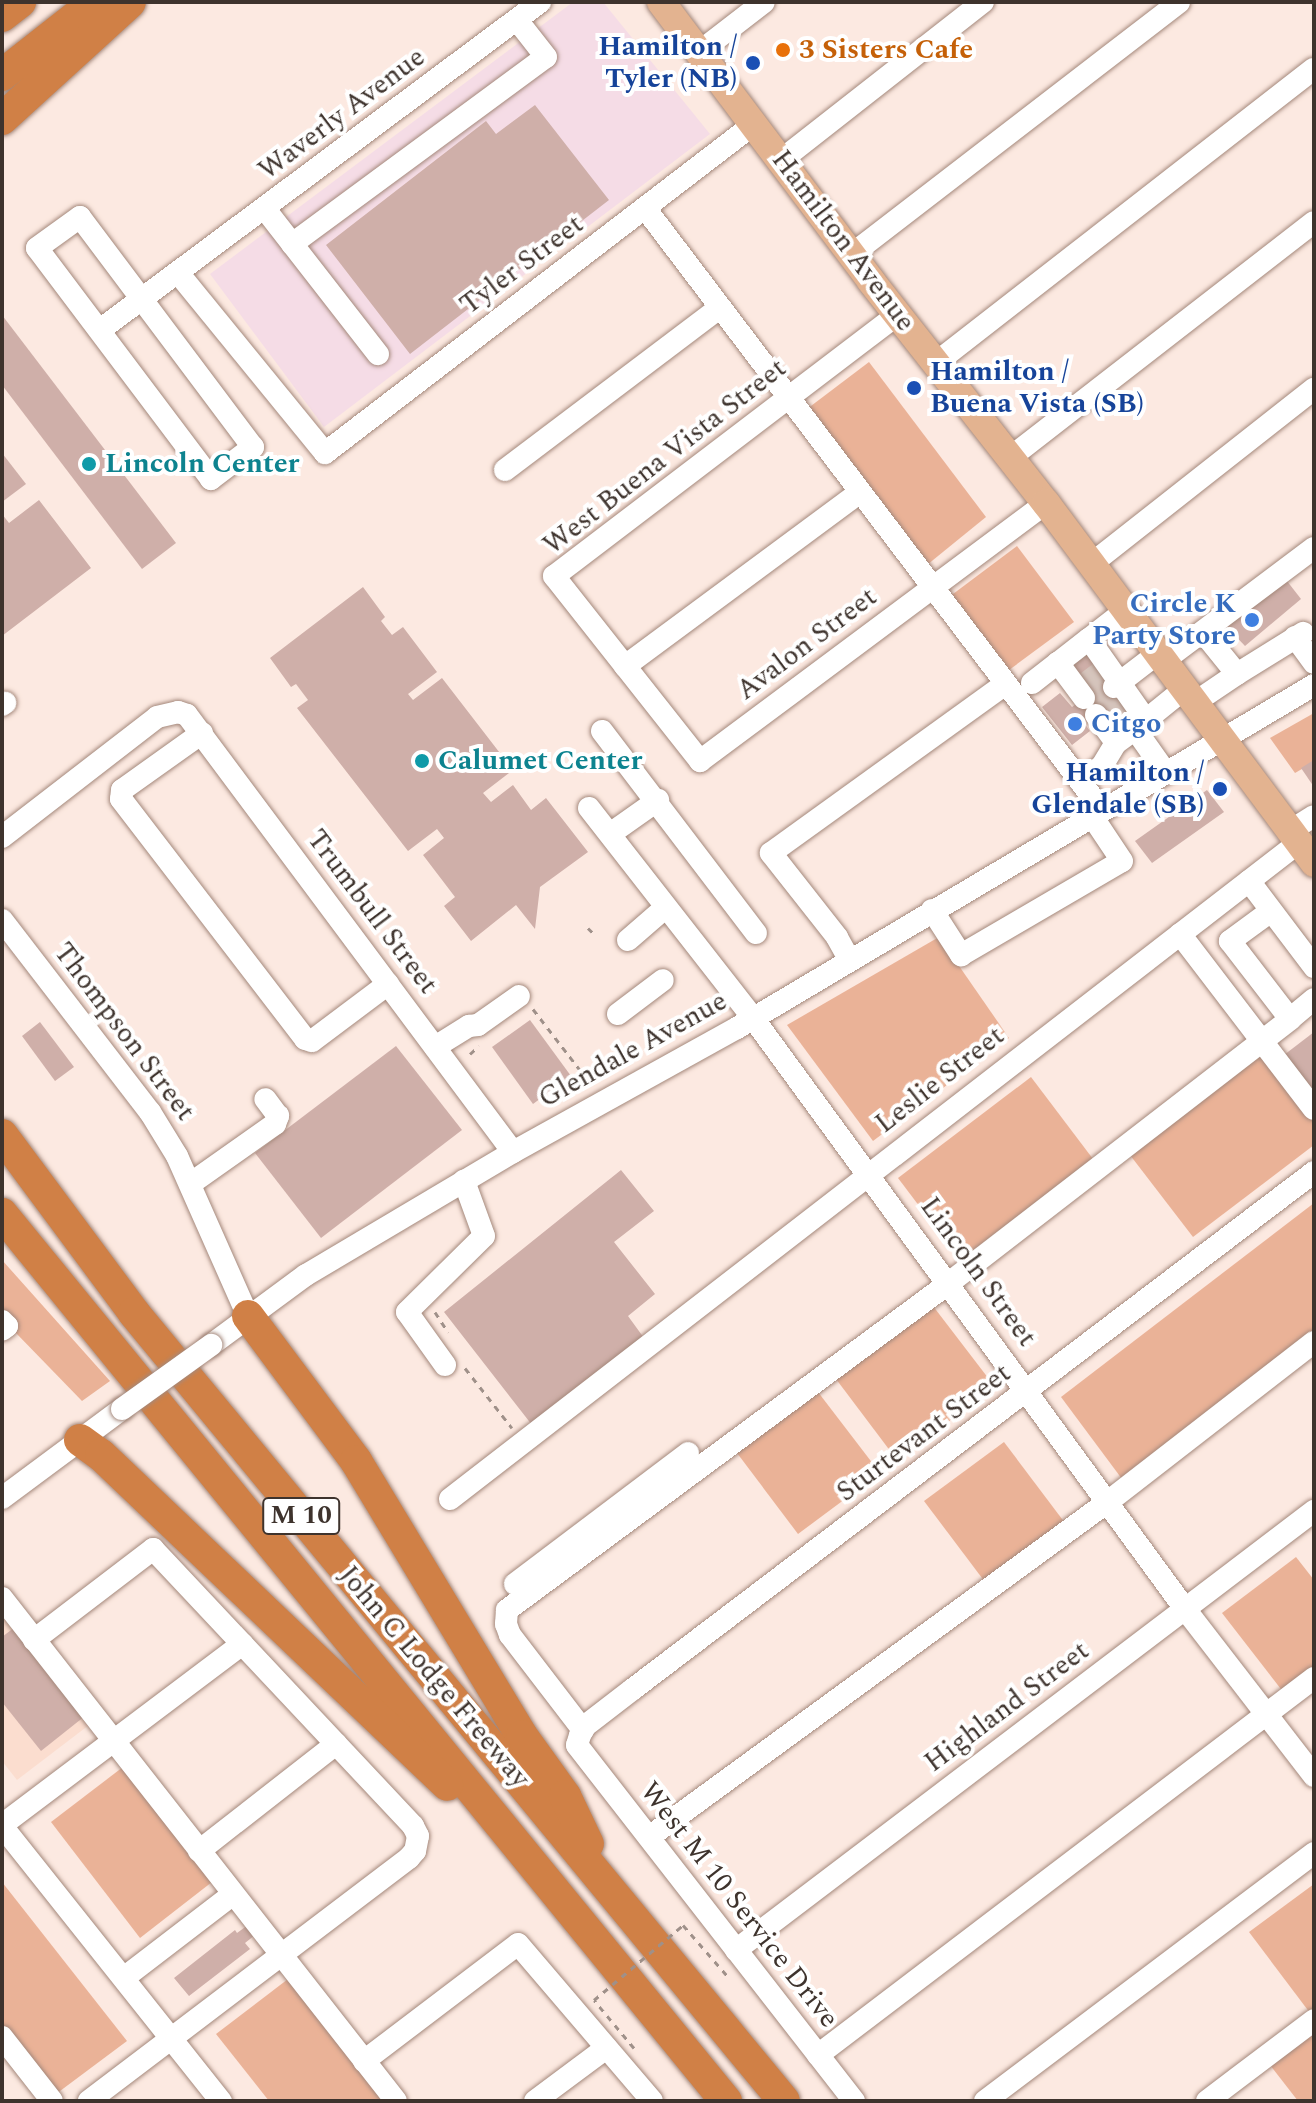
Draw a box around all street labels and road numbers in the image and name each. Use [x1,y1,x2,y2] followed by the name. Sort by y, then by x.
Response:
[252,40,432,188] street label: Waverly Avenue
[764,144,922,338] street label: Hamilton Avenue
[454,208,590,322] street label: Tyler Street
[537,352,793,562] street label: West Buena Vista Street
[730,580,884,708] street label: Avalon Street
[299,823,445,1001] street label: Trumbull Street
[46,936,202,1128] street label: Thompson Street
[533,984,733,1116] street label: Glendale Avenue
[869,1019,1011,1141] street label: Leslie Street
[913,1191,1043,1353] street label: Lincoln Street
[830,1357,1018,1509] street label: Sturtevant Street
[261,1494,341,1538] road number: M 10
[331,1559,537,1795] street label: John C Lodge Freeway
[918,1634,1096,1780] street label: Highland Street
[633,1775,845,2035] street label: West M 10 Service Drive

